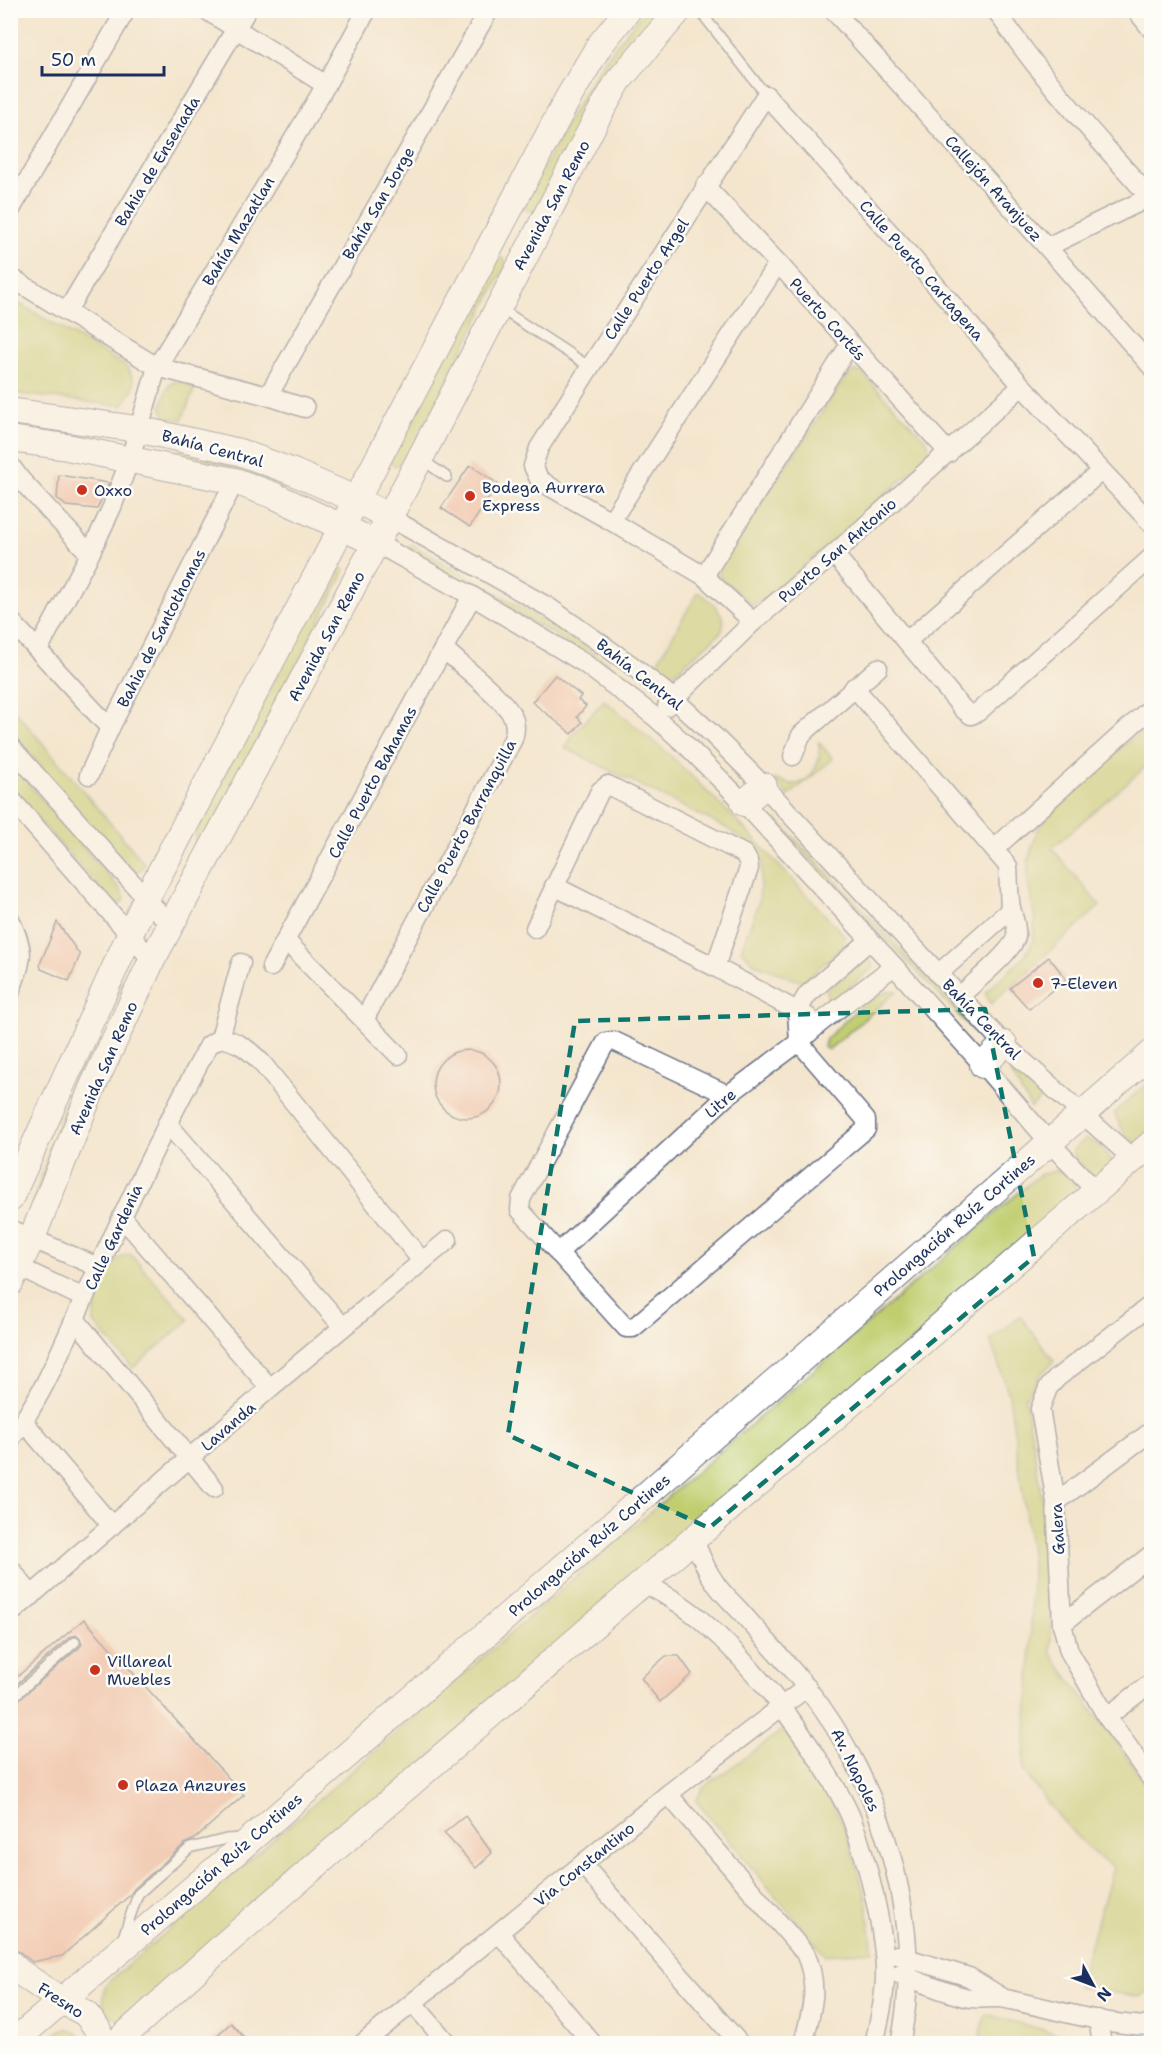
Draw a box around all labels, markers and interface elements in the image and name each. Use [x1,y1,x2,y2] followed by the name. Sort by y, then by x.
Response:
[42,39,164,77] scale bar
[51,48,96,72] text: 50 m
[110,92,205,230] street label: Bahia de Ensenada
[940,131,1047,246] street label: Callejón Aranjuez
[508,136,595,274] street label: Avenida San Remo
[338,143,419,264] street label: Bahía San Jorge
[197,172,279,290] street label: Bahía Mazatlan
[855,195,989,345] street label: Calle Puerto Cartagena
[599,214,694,344] street label: Calle Puerto Argel
[785,273,871,365] street label: Puerto Cortés
[160,425,266,472] street label: Bahía Central
[482,477,605,516] place label: Bodega Aurrera Express
[94,480,132,501] place label: Oxxo
[75,483,89,497] marker: Oxxo
[463,489,477,503] marker: Bodega Aurrera Express
[774,493,901,608] street label: Puerto San Antonio
[112,545,211,711] street label: Bahia de Santothomas
[283,567,370,705] street label: Avenida San Remo
[592,634,688,715] street label: Bahía Central
[323,702,422,862] street label: Calle Puerto Bahamas
[412,736,521,917] street label: Calle Puerto Barranquilla
[1050,973,1118,994] place label: 7-Eleven
[938,974,1026,1064] street label: Bahía Central
[1031,976,1045,990] marker: 7-Eleven
[64,998,143,1139] street label: Avenida San Remo
[700,1084,741,1123] street label: Litre
[869,1149,1040,1302] street label: Prolongación Ruíz Cortines
[80,1181,147,1294] street label: Calle Gardenia
[197,1397,260,1456] street label: Lavanda
[504,1469,675,1622] street label: Prolongación Ruíz Cortines
[1046,1502,1069,1555] street label: Galera
[107,1651,172,1690] place label: Villareal Muebles
[88,1663,102,1677] marker: Villareal Muebles
[826,1725,885,1815] street label: Av. Napoles
[135,1775,246,1796] place label: Plaza Anzures
[116,1778,130,1792] marker: Plaza Anzures
[136,1788,307,1941] street label: Prolongación Ruíz Cortines
[530,1817,639,1911] street label: Via Constantino
[1063,1955,1123,2015] north arrow
[34,1978,88,2023] street label: Fresno
[1092,1983,1116,2006] text: N

